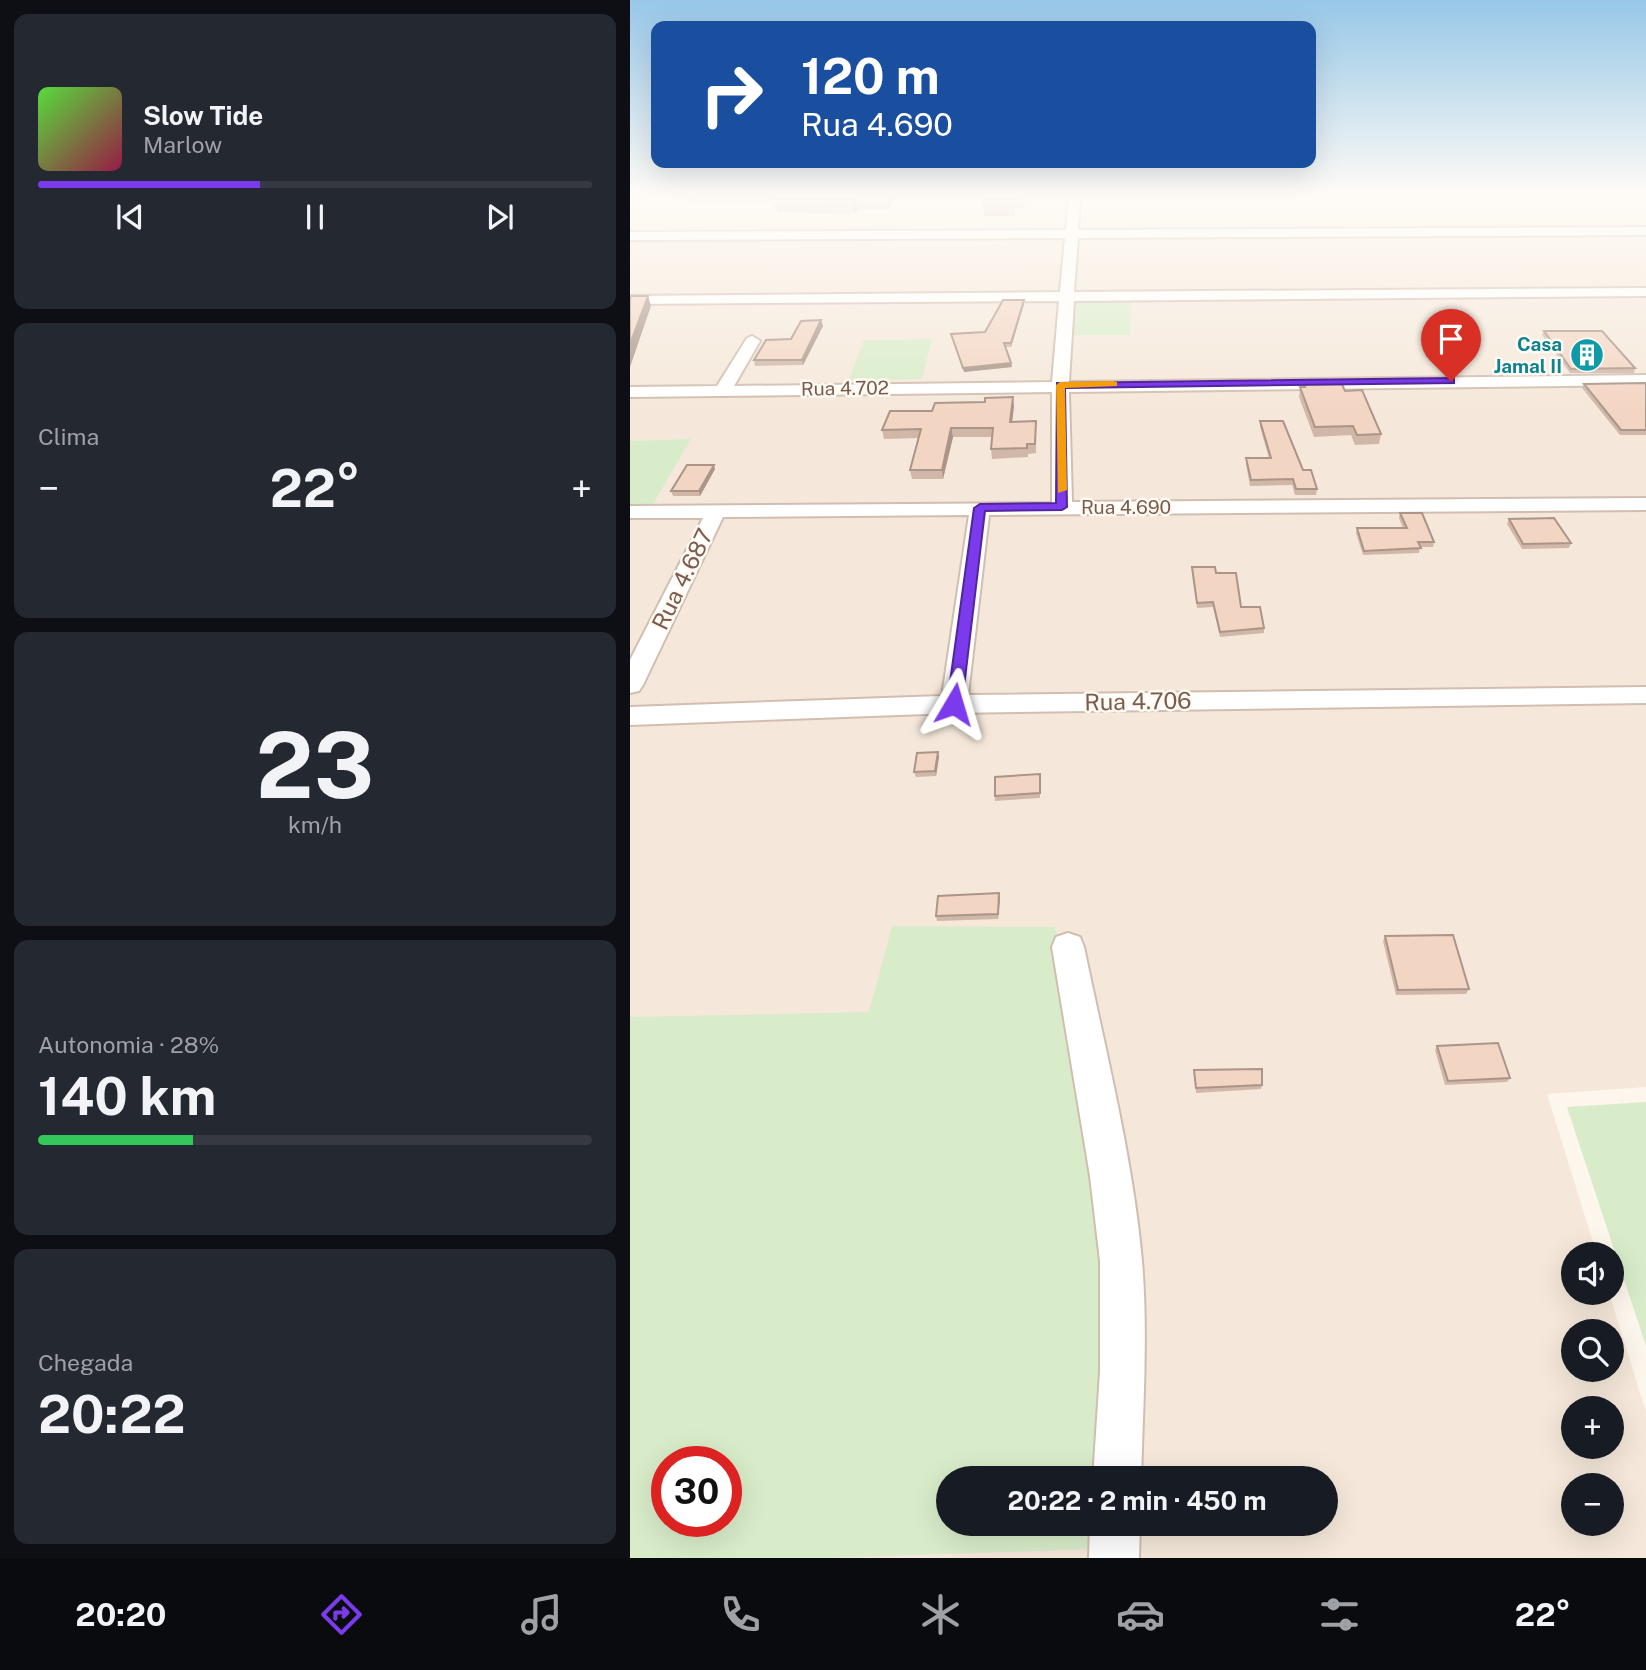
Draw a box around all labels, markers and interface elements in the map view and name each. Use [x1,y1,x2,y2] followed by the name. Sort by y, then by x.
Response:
[801,47,940,105] text: 120 m
[686,49,777,140] icon: right
[143,100,263,131] text: Slow Tide
[801,106,953,143] text: Rua 4.690
[143,131,222,158] text: Marlow
[111,198,149,236] icon: previous
[296,198,334,236] icon: pause
[481,198,519,236] icon: next
[1421,309,1481,381] pin
[1432,320,1470,358] icon: arrive
[1494,333,1562,377] place label: Casa Jamal II
[1568,336,1606,374] building icon: Casa Jamal II
[801,376,889,400] street label: Rua 4.702
[38,423,99,450] text: Clima
[270,458,360,519] text: 22°
[38,466,59,511] text: −
[571,466,592,511] text: +
[1081,496,1171,518] street label: Rua 4.690
[646,524,718,634] street label: Rua 4.687
[917,667,991,741] position arrow
[1084,687,1192,715] street label: Rua 4.706
[256,712,374,818] text: 23
[288,811,342,838] text: km/h
[38,1031,219,1058] text: Autonomia · 28%
[38,1066,216,1127] text: 140 km
[1561,1242,1624,1536] map controls
[1561,1242,1624,1305] button: sound
[1561,1319,1624,1382] button: search
[38,1349,133,1376] text: Chegada
[38,1384,186,1445] text: 20:22
[1561,1396,1624,1459] button: +
[651,1446,742,1537] speed limit sign: 30
[1561,1473,1624,1536] button: −
[1008,1485,1266,1516] text: 20:22 · 2 min · 450 m
[317,1590,366,1639] icon: directions
[517,1590,566,1639] icon: music
[716,1590,765,1639] icon: phone
[916,1590,965,1639] icon: climate
[1116,1590,1165,1639] icon: car
[1315,1590,1364,1639] icon: filters
[75,1596,166,1633] text: 20:20
[1515,1596,1571,1633] text: 22°

